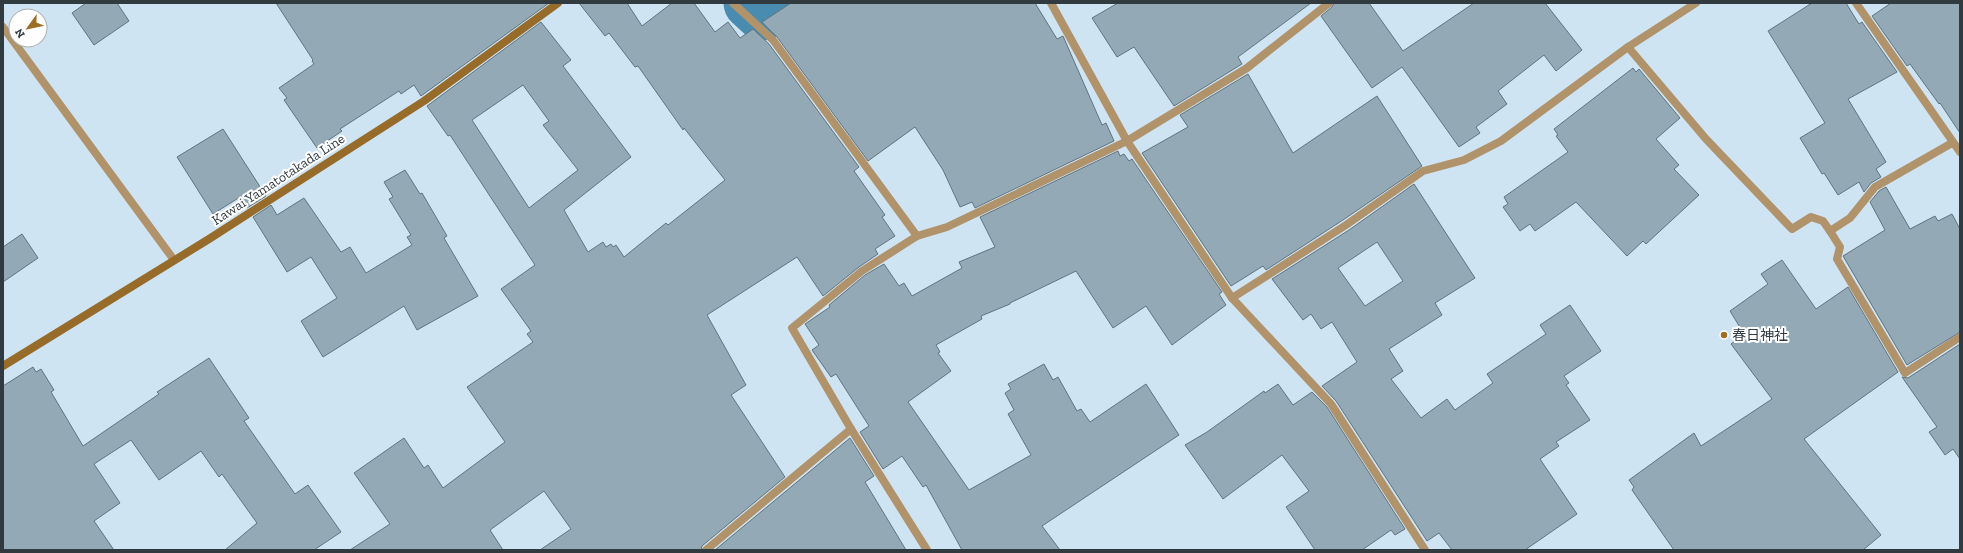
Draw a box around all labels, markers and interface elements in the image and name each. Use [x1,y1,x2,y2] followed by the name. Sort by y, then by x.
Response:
[8,8,48,48] north arrow
[12,26,28,40] text: N
[209,130,348,229] street label: Kawai Yamatotakada Line
[1732,327,1788,344] place label: 春日神社
[1719,330,1729,340] marker: 春日神社

